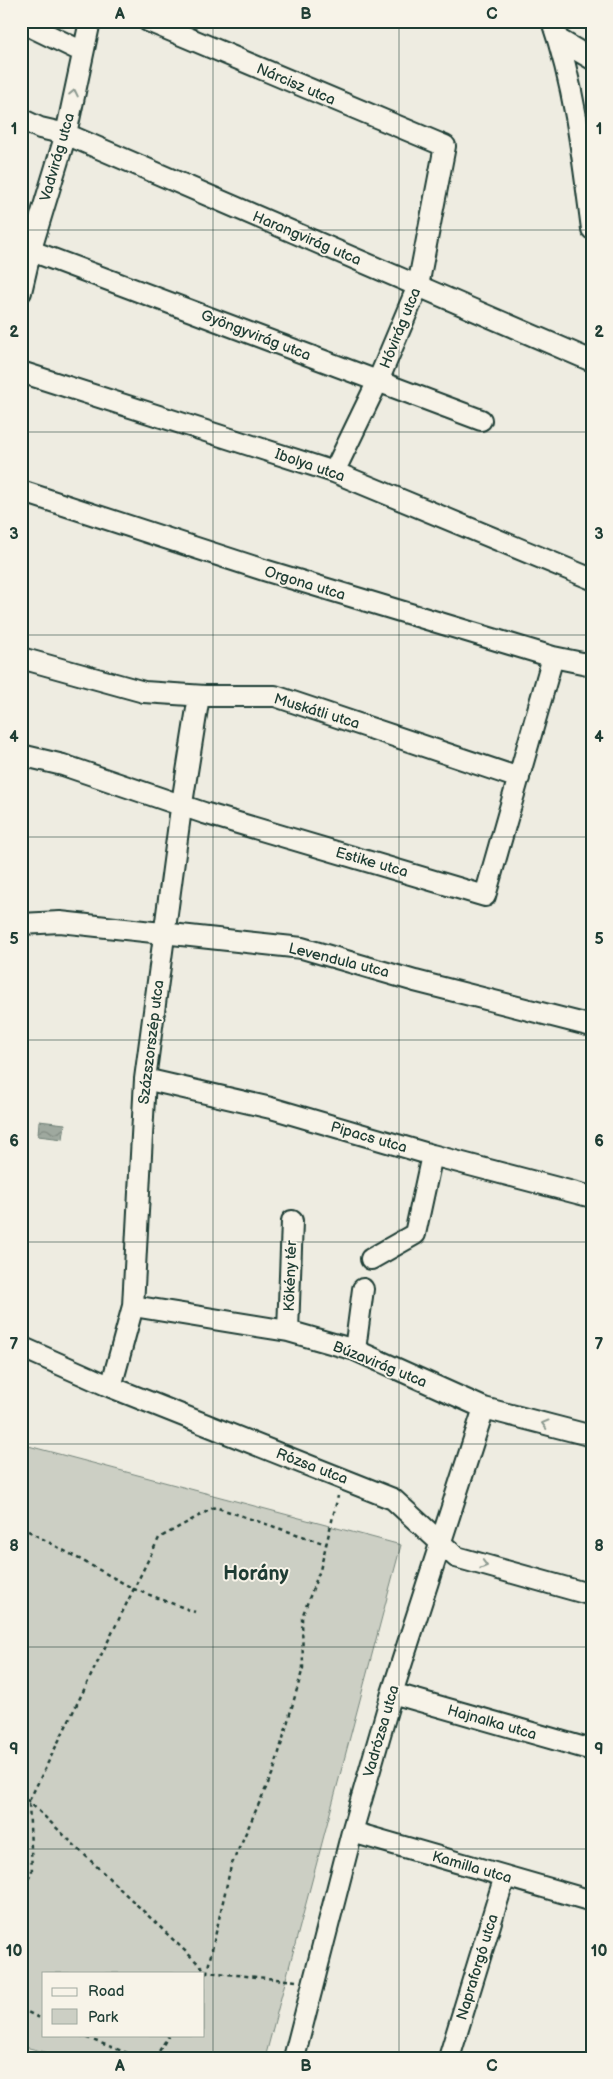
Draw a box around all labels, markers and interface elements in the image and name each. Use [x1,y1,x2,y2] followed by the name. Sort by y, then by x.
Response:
[114,5,125,24] text: A
[300,5,312,24] text: B
[486,5,498,24] text: C
[253,59,338,110] street label: Nárcisz utca
[68,89,79,97] one-way arrow
[36,111,79,204] street label: Vadvirág utca
[11,120,17,139] text: 1
[596,120,602,139] text: 1
[250,207,364,270] street label: Harangvirág utca
[376,285,425,371] street label: Hóvirág utca
[198,306,313,365] street label: Gyöngyvirág utca
[9,323,19,342] text: 2
[594,323,604,342] text: 2
[272,445,347,486] street label: Ibolya utca
[9,525,19,544] text: 3
[594,525,604,544] text: 3
[262,562,348,605] street label: Orgona utca
[272,689,362,734] street label: Muskátli utca
[9,728,19,747] text: 4
[594,728,604,747] text: 4
[333,843,410,882] street label: Estike utca
[9,930,19,949] text: 5
[594,930,604,949] text: 5
[287,939,391,982] street label: Levendula utca
[134,979,169,1105] street label: Százszorszép utca
[328,1118,409,1157] street label: Pipacs utca
[9,1132,19,1151] text: 6
[594,1132,604,1151] text: 6
[280,1240,301,1312] street label: Kökény tér
[10,1335,19,1354] text: 7
[595,1335,604,1354] text: 7
[330,1337,430,1392] street label: Búzavirág utca
[540,1419,549,1430] one-way arrow
[273,1444,350,1489] street label: Rózsa utca
[9,1537,19,1556] text: 8
[594,1537,604,1556] text: 8
[479,1559,487,1569] one-way arrow
[223,1562,290,1586] district label: Horány
[359,1683,404,1779] street label: Vadrózsa utca
[445,1701,539,1744] street label: Hajnalka utca
[9,1740,19,1759] text: 9
[594,1740,604,1759] text: 9
[430,1847,514,1888] street label: Kamilla utca
[452,1912,503,2023] street label: Napraforgó utca
[6,1942,22,1961] text: 10
[591,1942,607,1961] text: 10
[42,1972,205,2036] legend
[88,1982,124,2001] text: Road
[88,2008,119,2027] text: Park
[114,2057,125,2076] text: A
[300,2057,312,2076] text: B
[486,2057,498,2076] text: C

